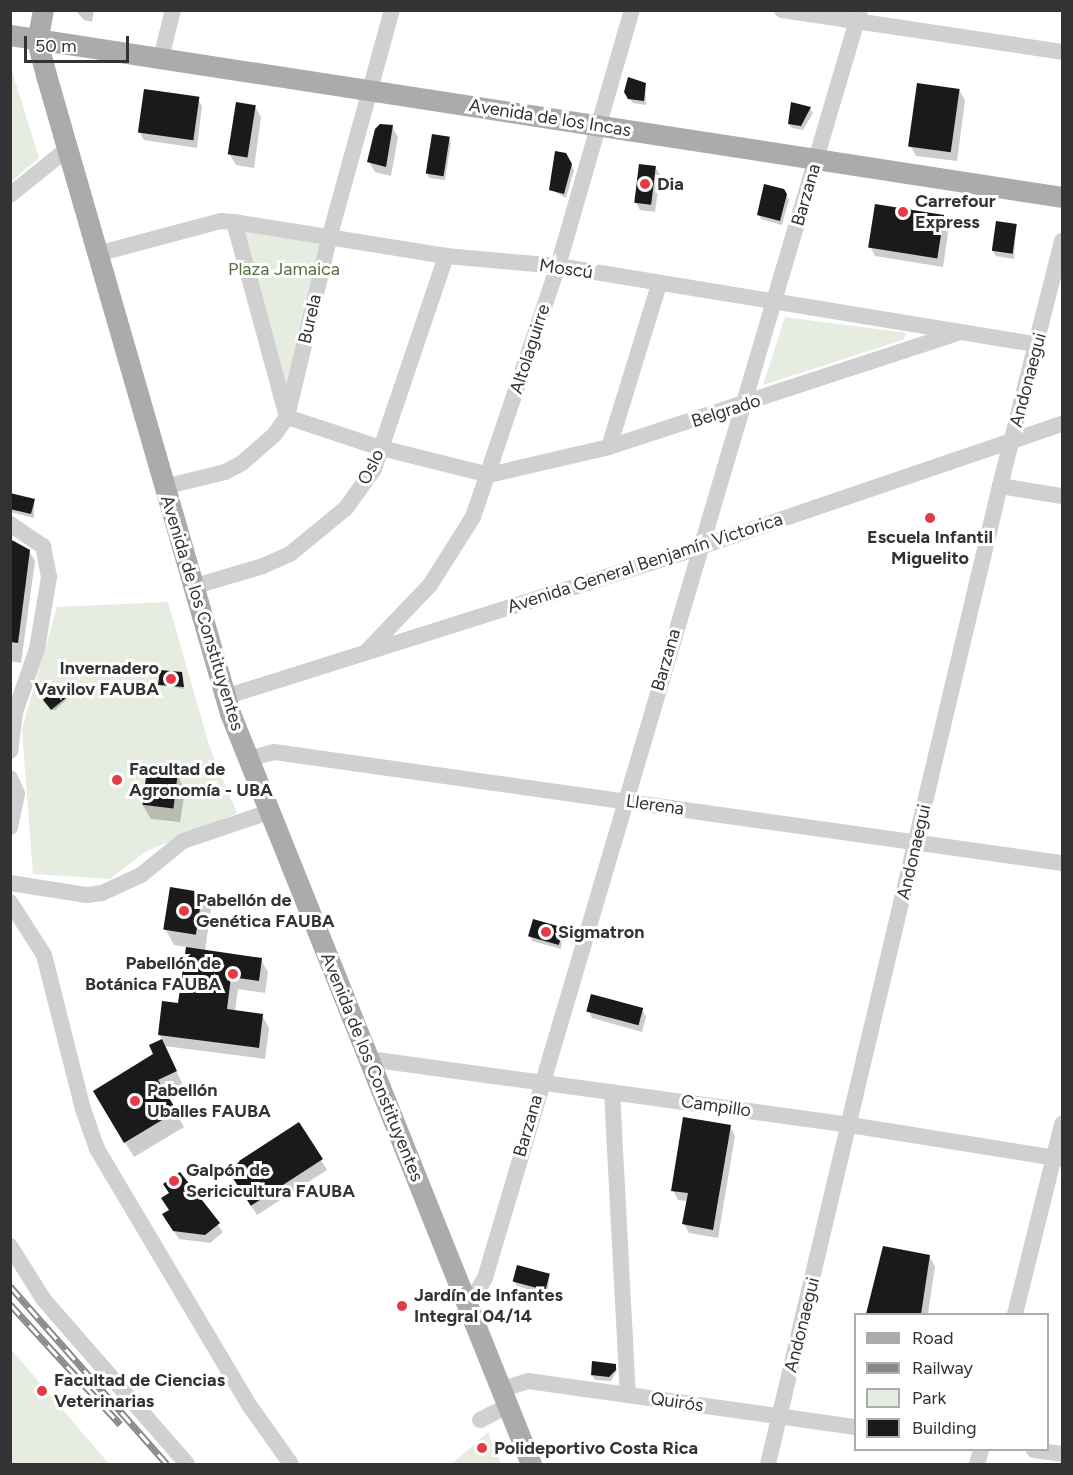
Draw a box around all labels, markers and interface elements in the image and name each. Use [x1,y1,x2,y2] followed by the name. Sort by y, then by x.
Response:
[27,24,132,62] scale bar
[35,35,77,57] text: 50 m
[468,95,632,141] street label: Avenida de los Incas
[787,162,825,228] street label: Barzana
[657,173,684,195] place label: Dia
[638,177,652,191] marker: Dia
[915,191,996,234] place label: Carrefour Express
[896,205,910,219] marker: Carrefour Express
[538,255,594,283] street label: Moscú
[228,258,340,280] park label: Plaza Jamaica
[294,292,326,346] street label: Burela
[505,301,555,397] street label: Altolaguirre
[1005,330,1051,430] street label: Andonaegui
[689,390,763,432] street label: Belgrado
[353,446,389,488] street label: Oslo
[156,493,248,733] street label: Avenida de los Constituyentes
[505,508,785,618] street label: Avenida General Benjamín Victorica
[923,511,937,525] marker: Escuela Infantil Miguelito
[867,527,993,570] place label: Escuela Infantil Miguelito
[647,627,685,693] street label: Barzana
[35,658,159,700] place label: Invernadero Vavilov FAUBA
[164,672,178,686] marker: Invernadero Vavilov FAUBA
[129,759,273,802] place label: Facultad de Agronomía - UBA
[110,773,124,787] marker: Facultad de Agronomía - UBA
[625,790,685,820] street label: Llerena
[893,802,935,902] street label: Andonaegui
[196,890,335,932] place label: Pabellón de Genética FAUBA
[177,904,191,918] marker: Pabellón de Genética FAUBA
[558,921,644,943] place label: Sigmatron
[539,925,553,939] marker: Sigmatron
[316,949,428,1185] street label: Avenida de los Constituyentes
[85,953,221,996] place label: Pabellón de Botánica FAUBA
[226,967,240,981] marker: Pabellón de Botánica FAUBA
[147,1080,271,1122] place label: Pabellón Uballes FAUBA
[680,1090,752,1122] street label: Campillo
[509,1093,547,1159] street label: Barzana
[128,1094,142,1108] marker: Pabellón Uballes FAUBA
[186,1160,355,1202] place label: Galpón de Sericicultura FAUBA
[167,1174,181,1188] marker: Galpón de Sericicultura FAUBA
[780,1275,824,1375] street label: Andonaegui
[414,1285,563,1328] place label: Jardín de Infantes Integral 04/14
[395,1299,409,1313] marker: Jardín de Infantes Integral 04/14
[854,1313,1049,1451] legend
[912,1327,953,1349] text: Road
[912,1357,973,1379] text: Railway
[54,1370,225,1412] place label: Facultad de Ciencias Veterinarias
[35,1384,49,1398] marker: Facultad de Ciencias Veterinarias
[912,1387,946,1409] text: Park
[649,1388,705,1416] street label: Quirós
[912,1417,977,1439] text: Building
[494,1437,698,1459] place label: Polideportivo Costa Rica
[475,1441,489,1455] marker: Polideportivo Costa Rica

